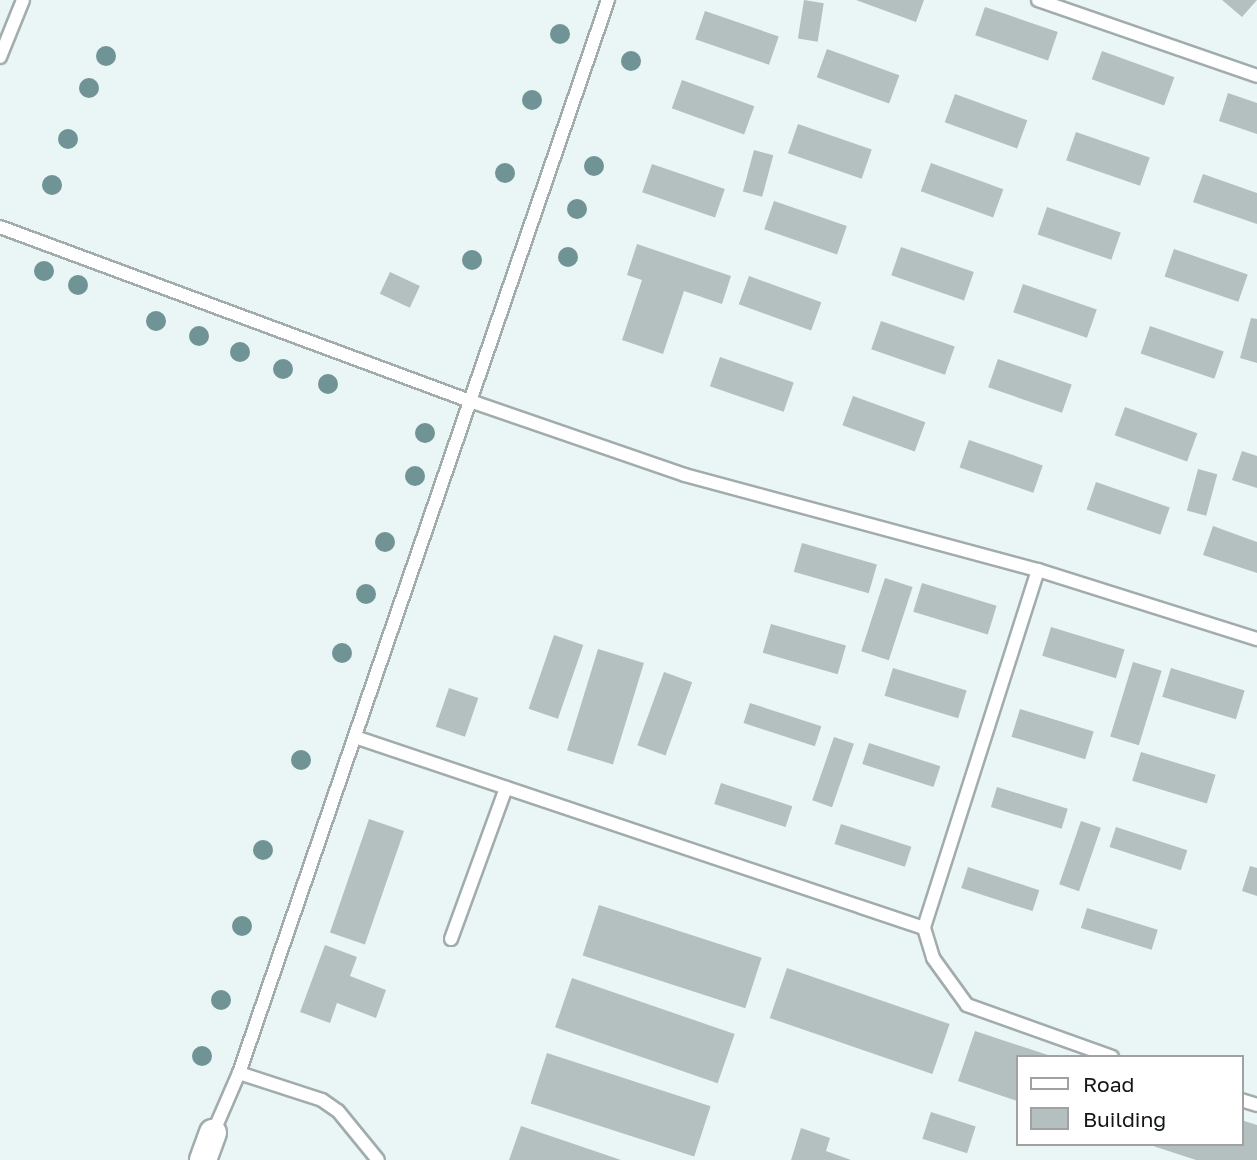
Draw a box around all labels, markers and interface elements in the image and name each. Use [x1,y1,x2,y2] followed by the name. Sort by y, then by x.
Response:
[1016,1055,1243,1146] legend
[1083,1071,1134,1097] text: Road
[1083,1106,1166,1132] text: Building

